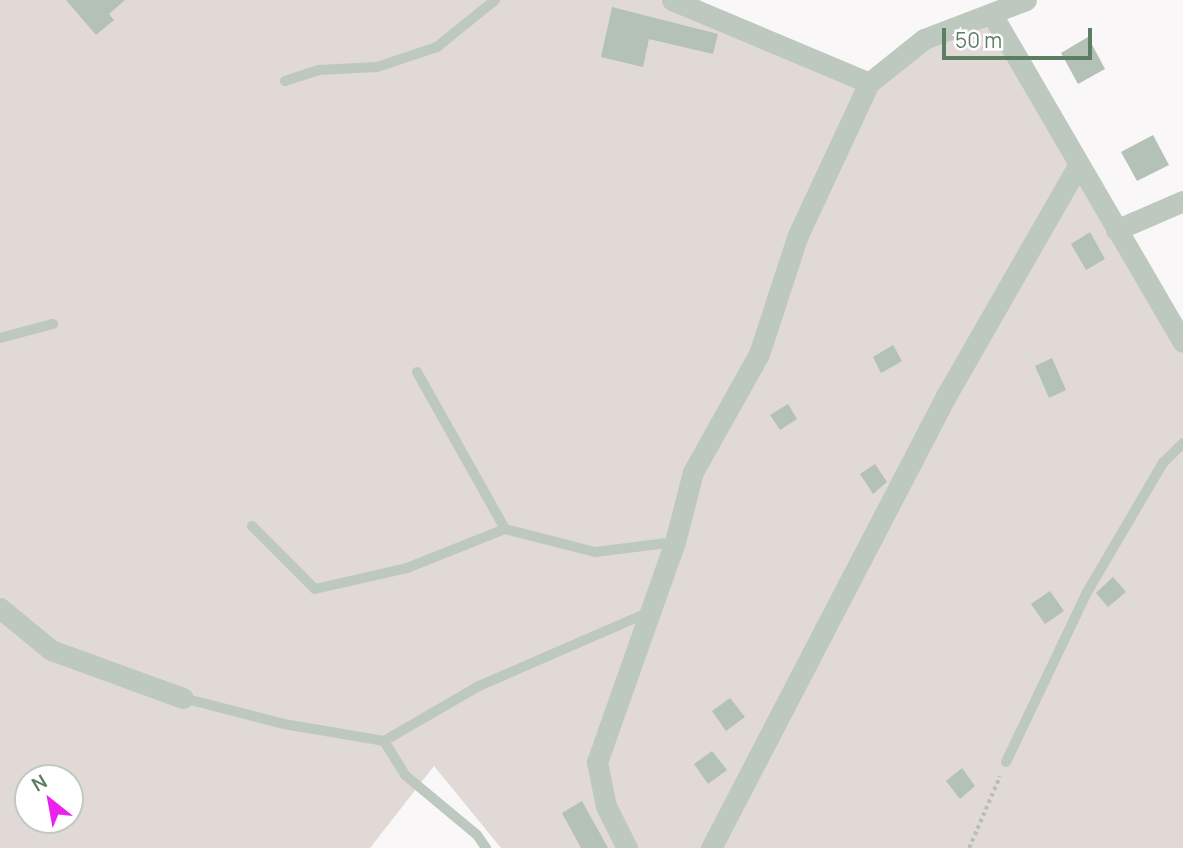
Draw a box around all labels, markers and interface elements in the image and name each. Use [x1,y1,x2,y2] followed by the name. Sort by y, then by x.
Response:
[945,14,1096,58] scale bar
[955,26,1002,54] text: 50 m
[14,764,84,834] north arrow
[27,768,52,797] text: N

